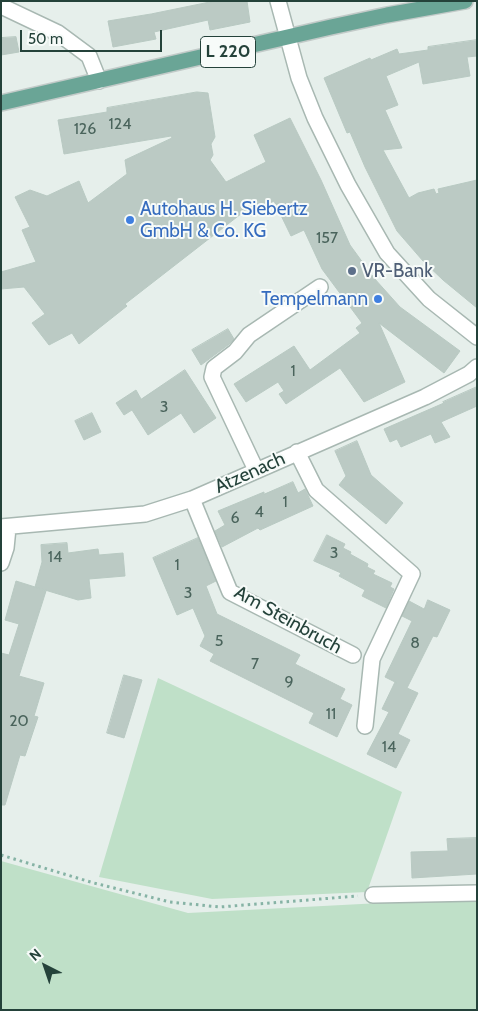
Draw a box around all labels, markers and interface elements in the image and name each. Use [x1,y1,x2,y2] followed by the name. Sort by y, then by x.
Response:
[22,20,165,52] scale bar
[28,30,63,48] text: 50 m
[200,36,256,68] road number: L 220
[109,114,131,134] house number: 124
[74,119,96,139] house number: 126
[140,198,308,242] place label: Autohaus H. Siebertz GmbH & Co. KG
[124,214,136,226] marker: Autohaus H. Siebertz GmbH & Co. KG
[316,228,338,248] house number: 157
[362,260,433,282] place label: VR-Bank
[346,265,358,277] marker: VR-Bank
[261,288,368,310] place label: Tempelmann
[372,293,384,305] marker: Tempelmann
[290,361,296,381] house number: 1
[160,397,168,417] house number: 3
[211,447,289,499] street label: Atzenach
[282,492,288,512] house number: 1
[254,502,264,522] house number: 4
[230,508,240,528] house number: 6
[330,543,338,563] house number: 3
[48,547,62,567] house number: 14
[174,555,180,575] house number: 1
[230,581,346,659] street label: Am Steinbruch
[184,583,192,603] house number: 3
[215,631,223,651] house number: 5
[410,633,420,653] house number: 8
[251,654,259,674] house number: 7
[284,672,294,692] house number: 9
[326,704,336,724] house number: 11
[9,711,29,731] house number: 20
[382,737,396,757] house number: 14
[20,941,70,991] north arrow
[26,945,45,965] text: N

